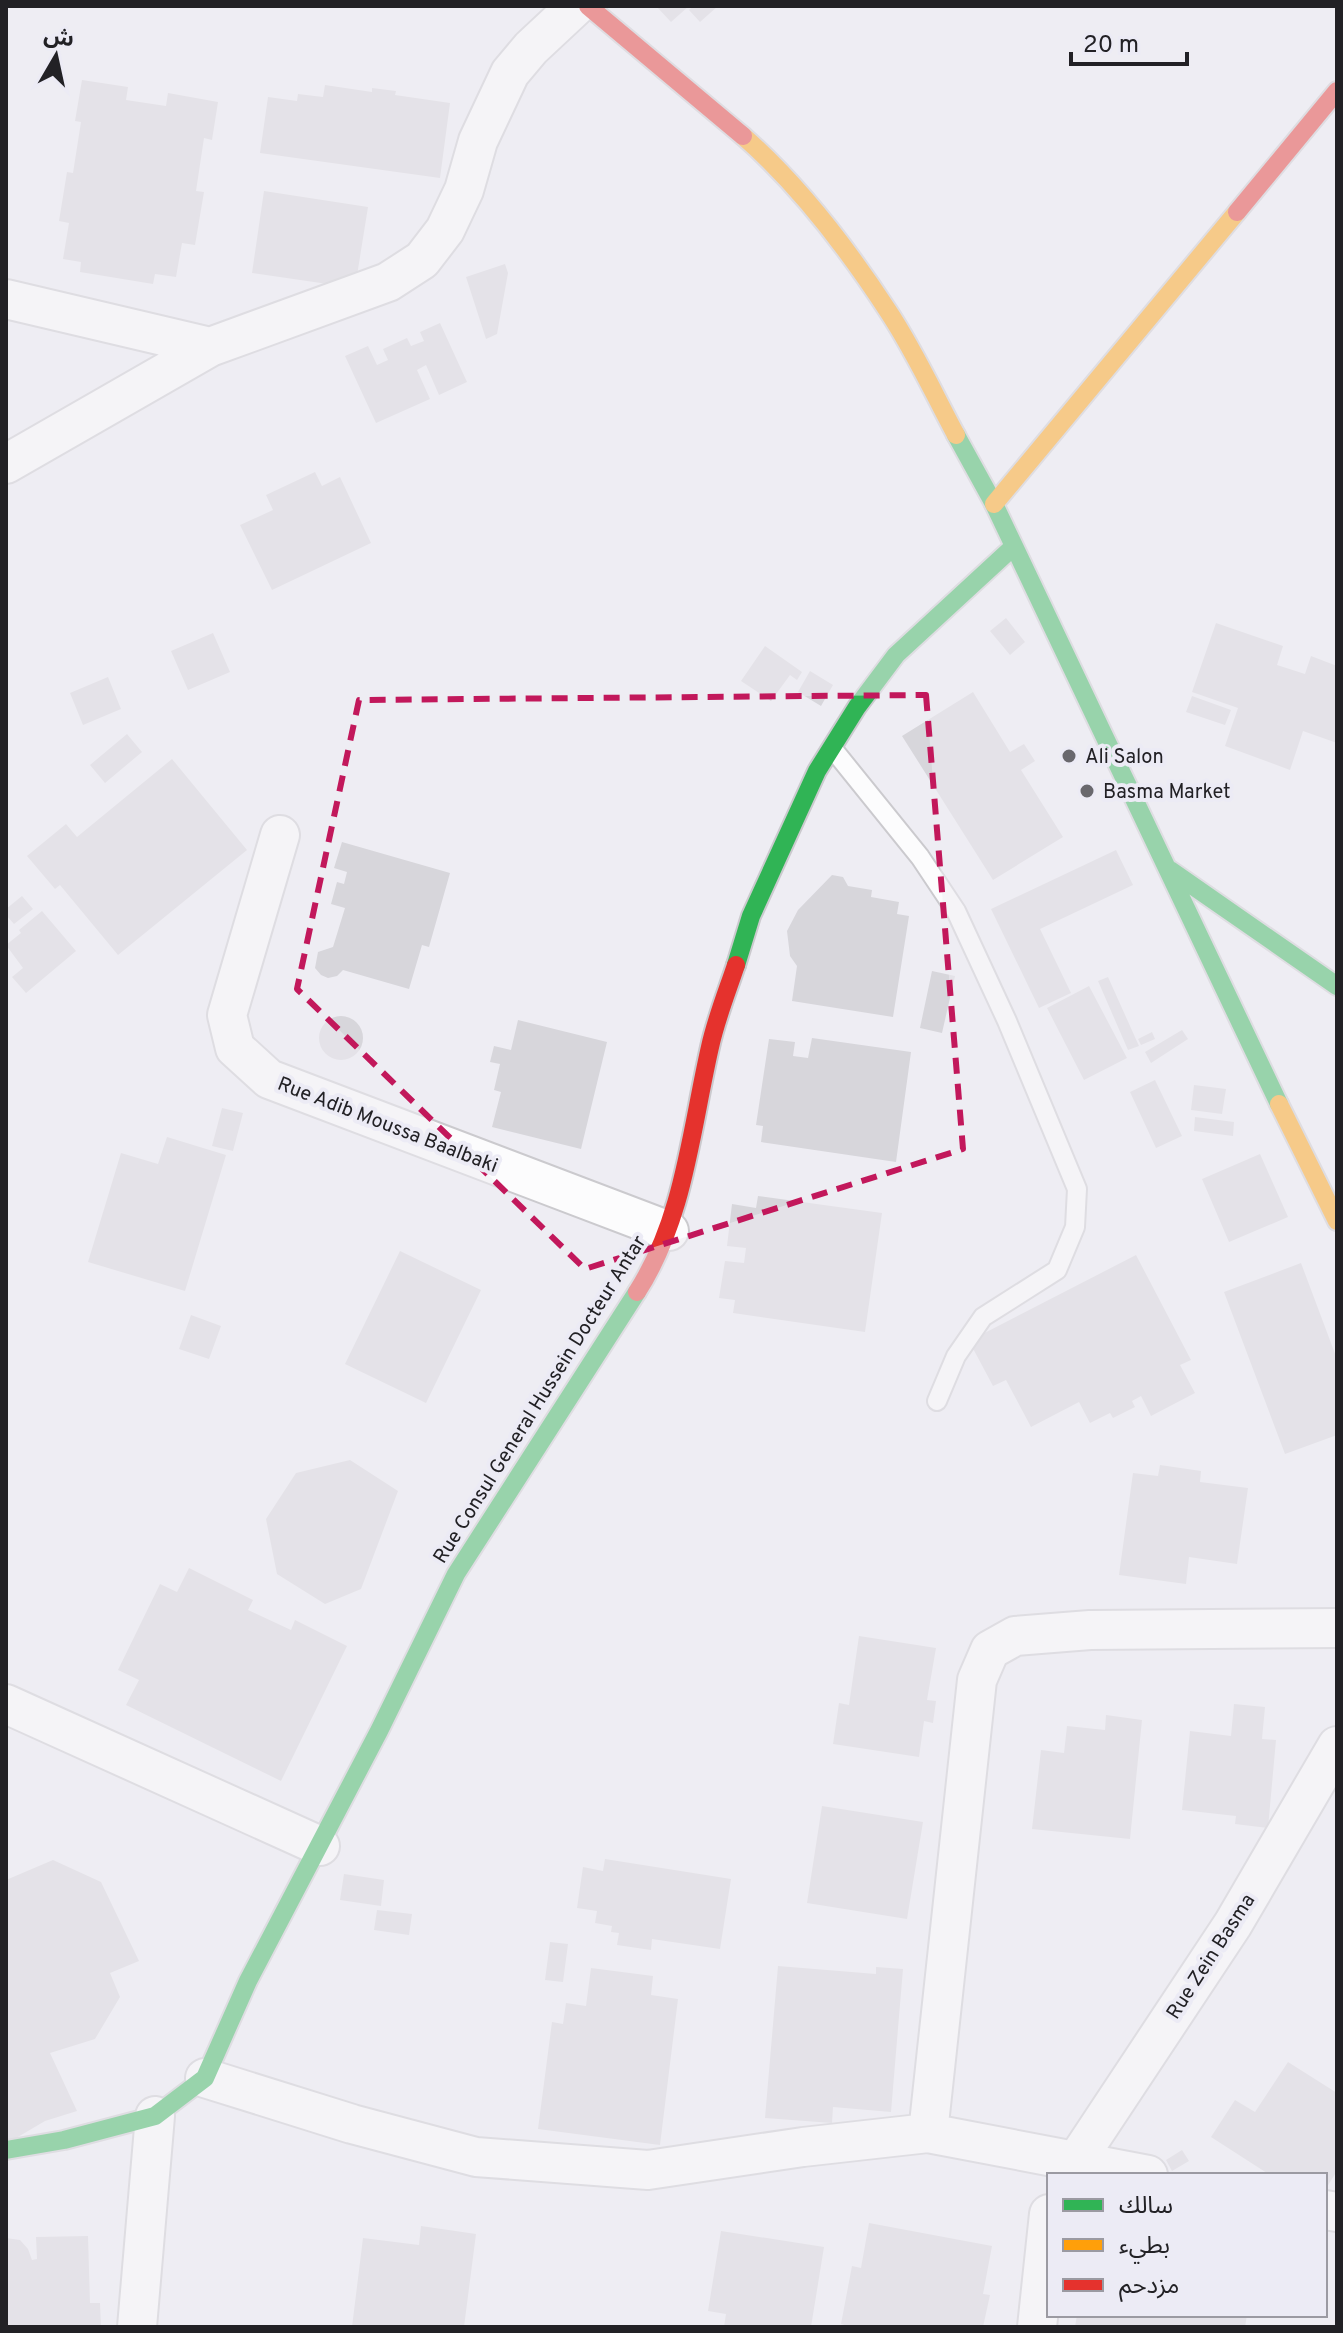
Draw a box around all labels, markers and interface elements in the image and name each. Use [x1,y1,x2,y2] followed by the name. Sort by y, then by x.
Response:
[16,16,96,96] north arrow
[1071,16,1187,66] scale bar
[42,23,76,54] text: ش
[1083,31,1139,61] text: 20 m
[1085,745,1164,771] place label: Ali Salon
[1060,747,1078,765] marker: Ali Salon
[1103,780,1231,806] place label: Basma Market
[1078,782,1096,800] marker: Basma Market
[273,1072,501,1180] street label: Rue Adib Moussa Baalbaki
[428,1231,653,1569] street label: Rue Consul General Hussein Docteur Antar
[1161,1889,1262,2025] street label: Rue Zein Basma
[1047,2173,1327,2317] legend
[1119,2192,1173,2222] text: سالك
[1119,2232,1170,2264] text: بطيء
[1119,2272,1179,2302] text: مزدحم

